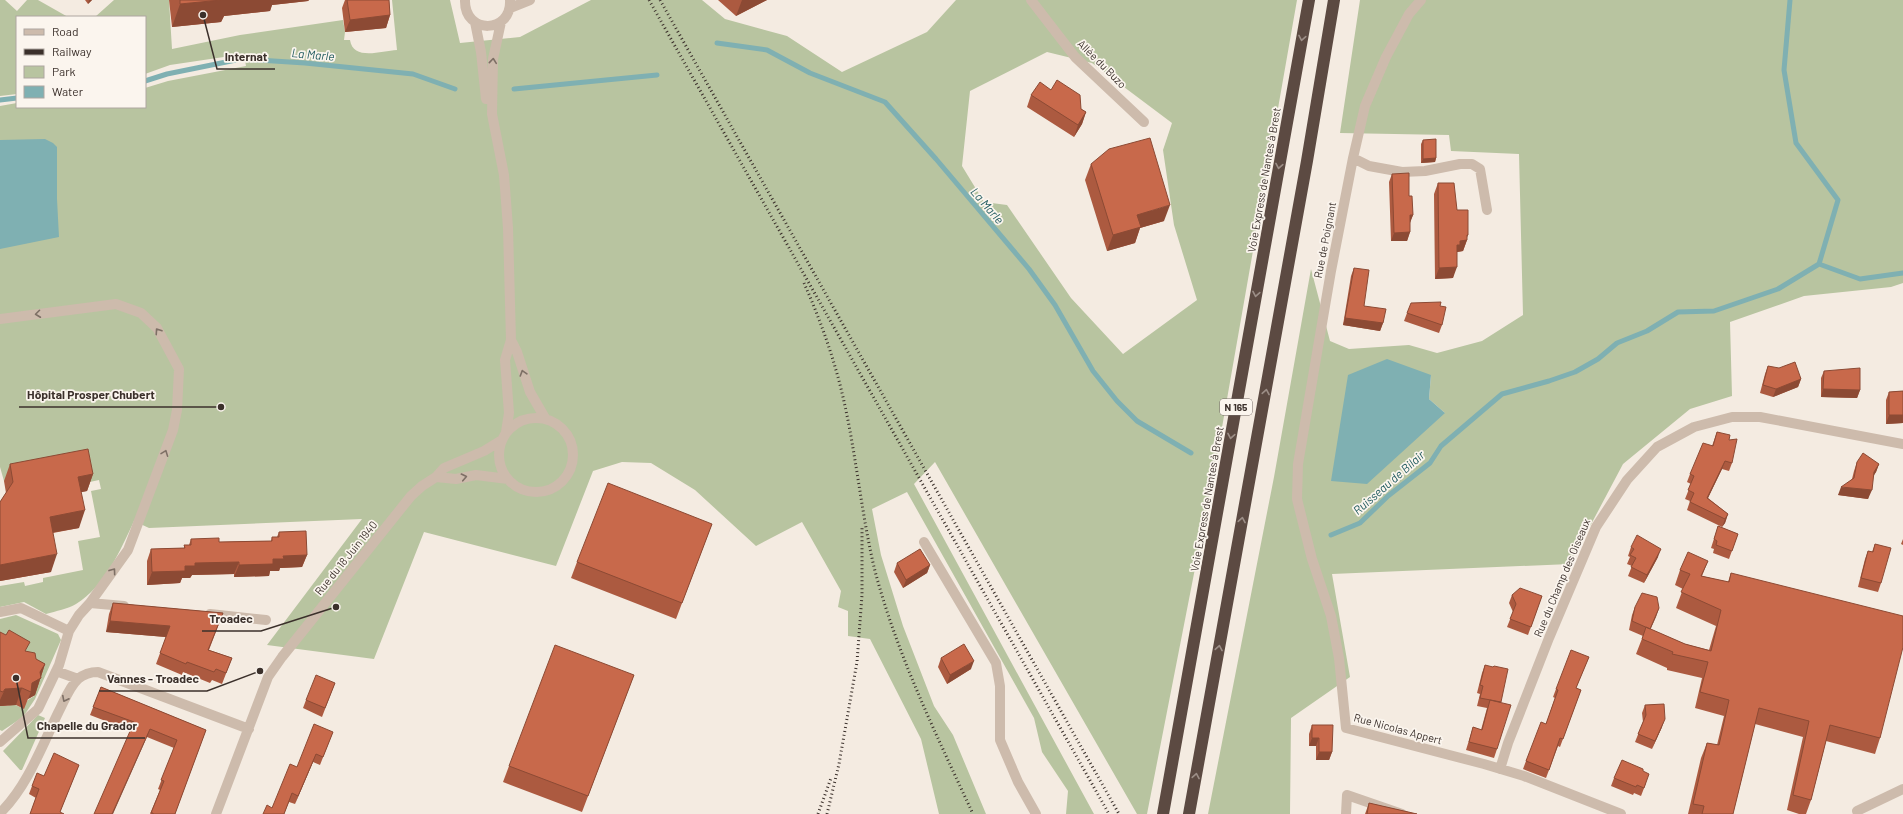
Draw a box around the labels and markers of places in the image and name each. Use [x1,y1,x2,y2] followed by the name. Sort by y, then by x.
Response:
[217,45,275,69] callout: Internat
[19,383,163,407] callout: Hôpital Prosper Chubert
[202,607,261,631] callout: Troadec
[99,667,207,691] callout: Vannes - Troadec
[28,714,145,738] callout: Chapelle du Grador

